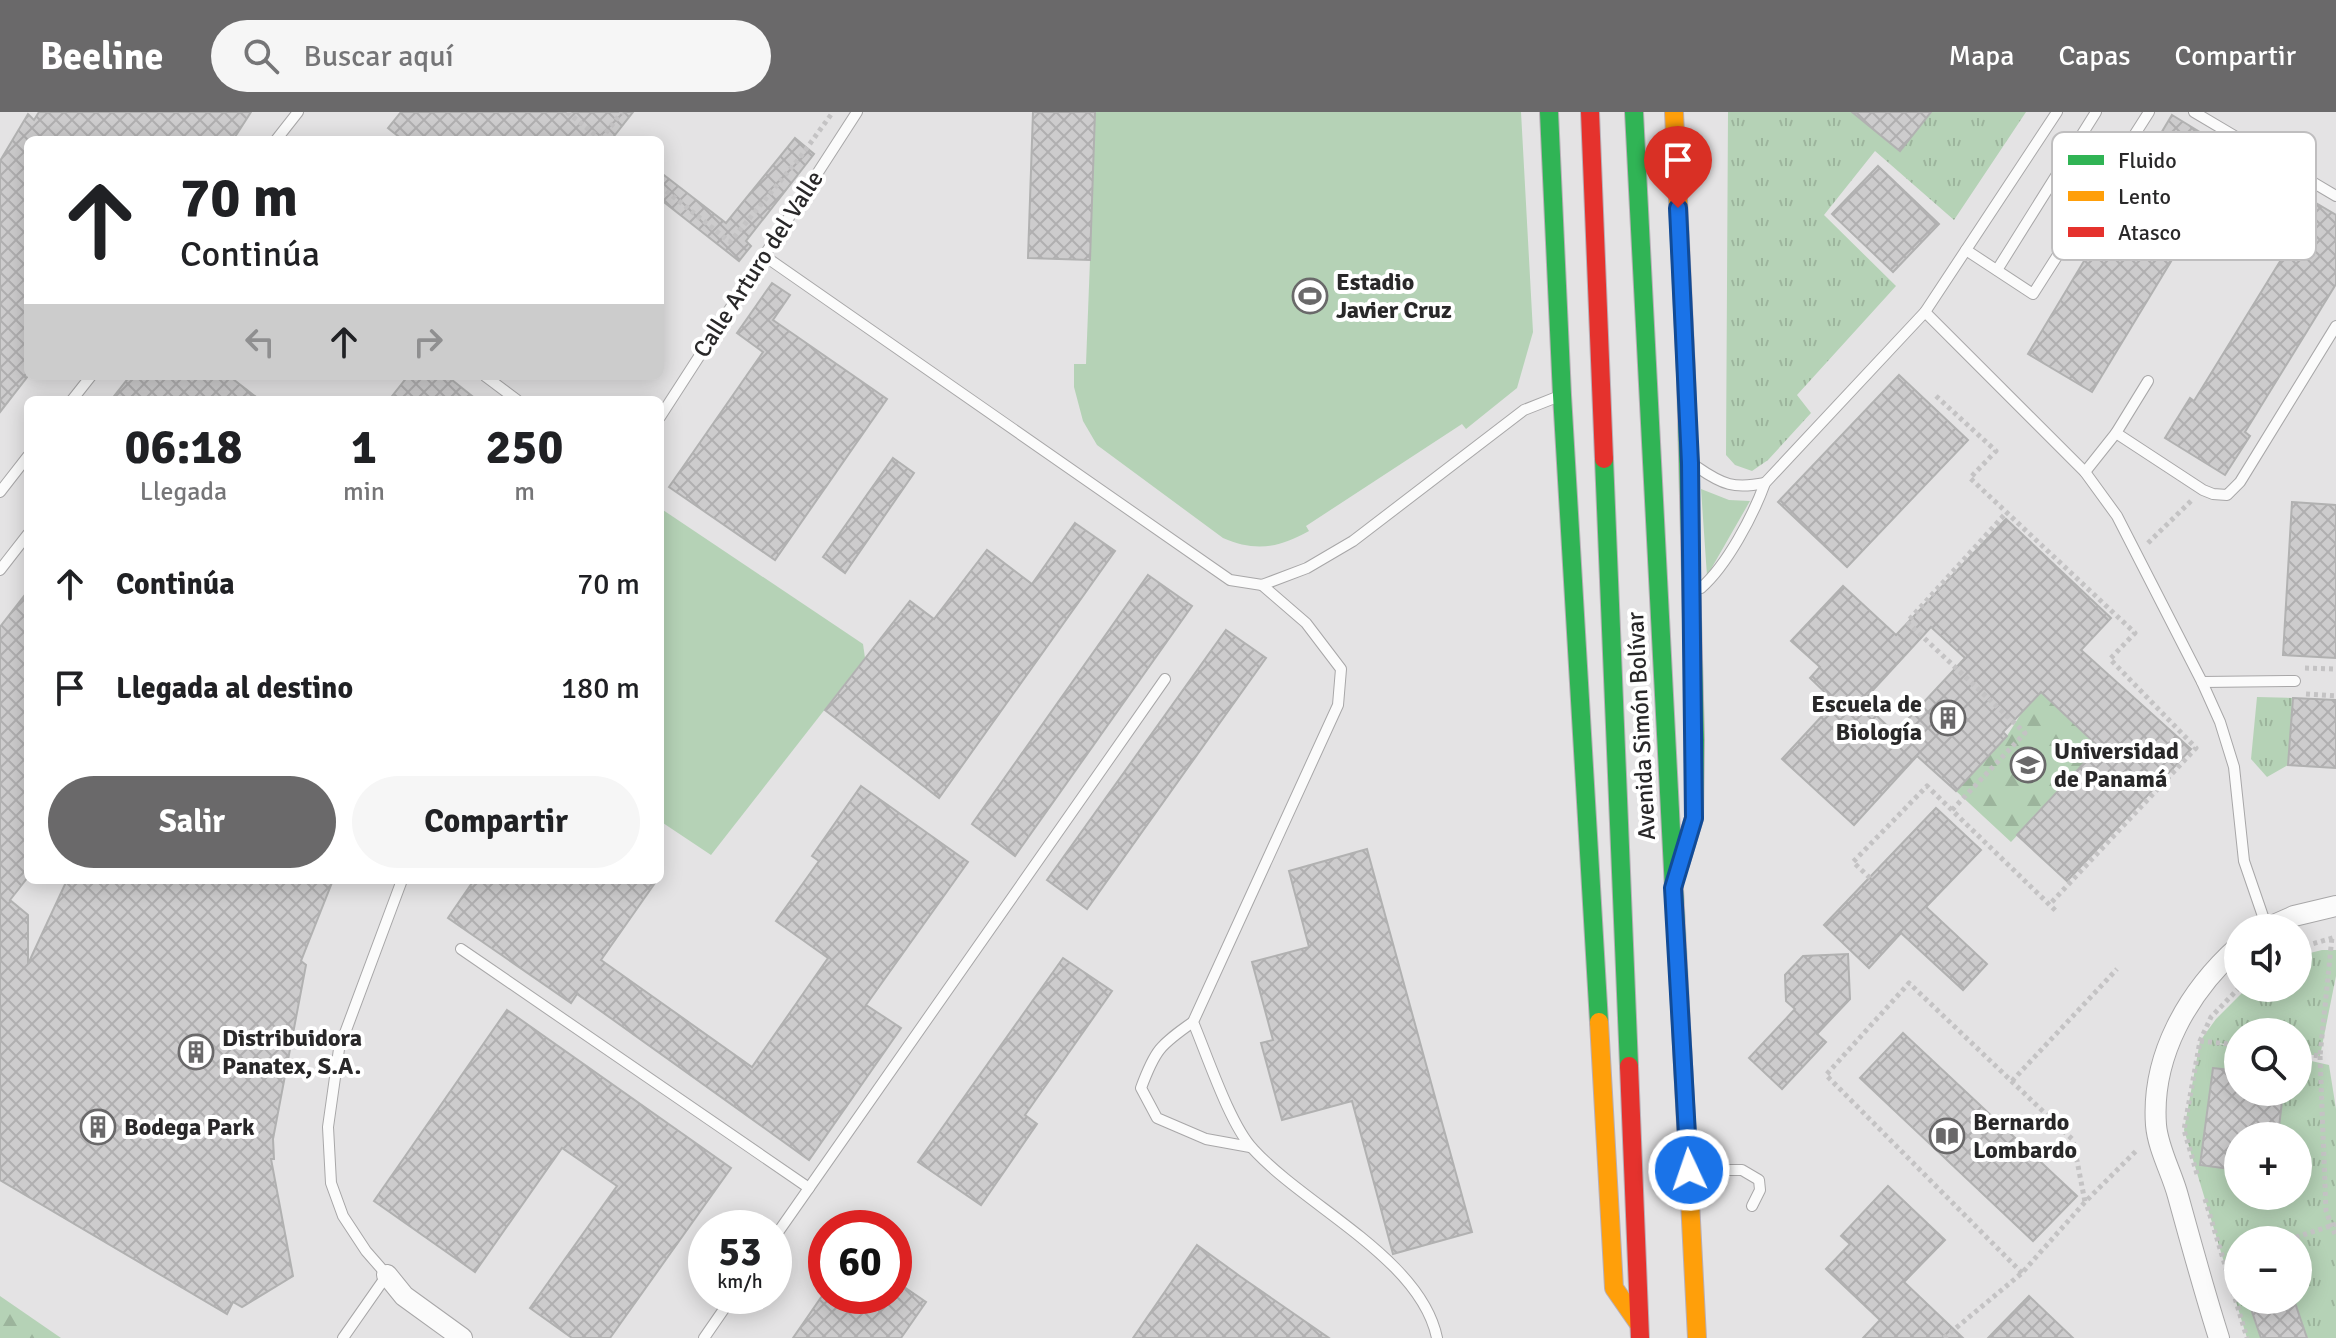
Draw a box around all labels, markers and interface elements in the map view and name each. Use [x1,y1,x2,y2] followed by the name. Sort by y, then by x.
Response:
[211,20,771,92] search box
[40,33,163,80] text: Beeline
[239,34,283,78] icon: search
[303,38,454,75] text: Buscar aquí
[1949,39,2014,73] text: Mapa
[2058,39,2131,73] text: Capas
[2175,39,2296,73] text: Compartir
[1644,126,1712,208] pin
[2052,132,2316,260] legend
[1656,138,1700,182] icon: arrive
[2118,147,2177,174] text: Fluido
[180,163,298,232] text: 70 m
[686,165,830,363] street label: Calle Arturo del Valle
[48,168,152,272] icon: ahead
[2118,183,2171,210] text: Lento
[2118,219,2181,246] text: Atasco
[180,232,320,277] text: Continúa
[1336,267,1452,325] place label: Estadio Javier Cruz
[1291,277,1329,315] sports icon: Estadio Javier Cruz
[238,320,282,364] icon: left
[322,320,366,364] icon: ahead
[406,320,450,364] icon: right
[125,418,242,477] text: 06:18
[351,418,377,477] text: 1
[486,418,563,477] text: 250
[140,476,227,508] text: Llegada
[343,476,385,508] text: min
[514,476,535,508] text: m
[48,562,92,606] icon: ahead
[116,566,235,603] text: Continúa
[577,566,640,603] text: 70 m
[1620,611,1662,841] street label: Avenida Simón Bolívar
[48,666,92,710] icon: arrive
[116,670,353,707] text: Llegada al destino
[561,670,640,707] text: 180 m
[1811,689,1922,747] place label: Escuela de Biología
[1929,699,1967,737] building icon: Escuela de Biología
[2054,736,2179,794] place label: Universidad de Panamá
[2009,746,2047,784] school or university icon: Universidad de Panamá
[48,776,336,868] button: Salir
[352,776,640,868] button: Compartir
[2224,914,2312,1314] map controls
[2224,914,2312,1002] button: sound
[2224,1018,2312,1106] button: search
[222,1023,362,1081] place label: Distribuidora Panatex, S.A.
[177,1033,215,1071] building icon: Distribuidora Panatex, S.A.
[1973,1107,2077,1165] place label: Bernardo Lombardo
[79,1108,117,1146] building icon: Bodega Park
[124,1112,255,1142] place label: Bodega Park
[1928,1117,1966,1155] library icon: Bernardo Lombardo
[2224,1122,2312,1210] button: +
[1647,1128,1731,1212] position arrow
[808,1210,912,1314] speed limit sign: 60
[2224,1226,2312,1314] button: −
[718,1227,762,1277] text: 53
[717,1269,763,1294] text: km/h

